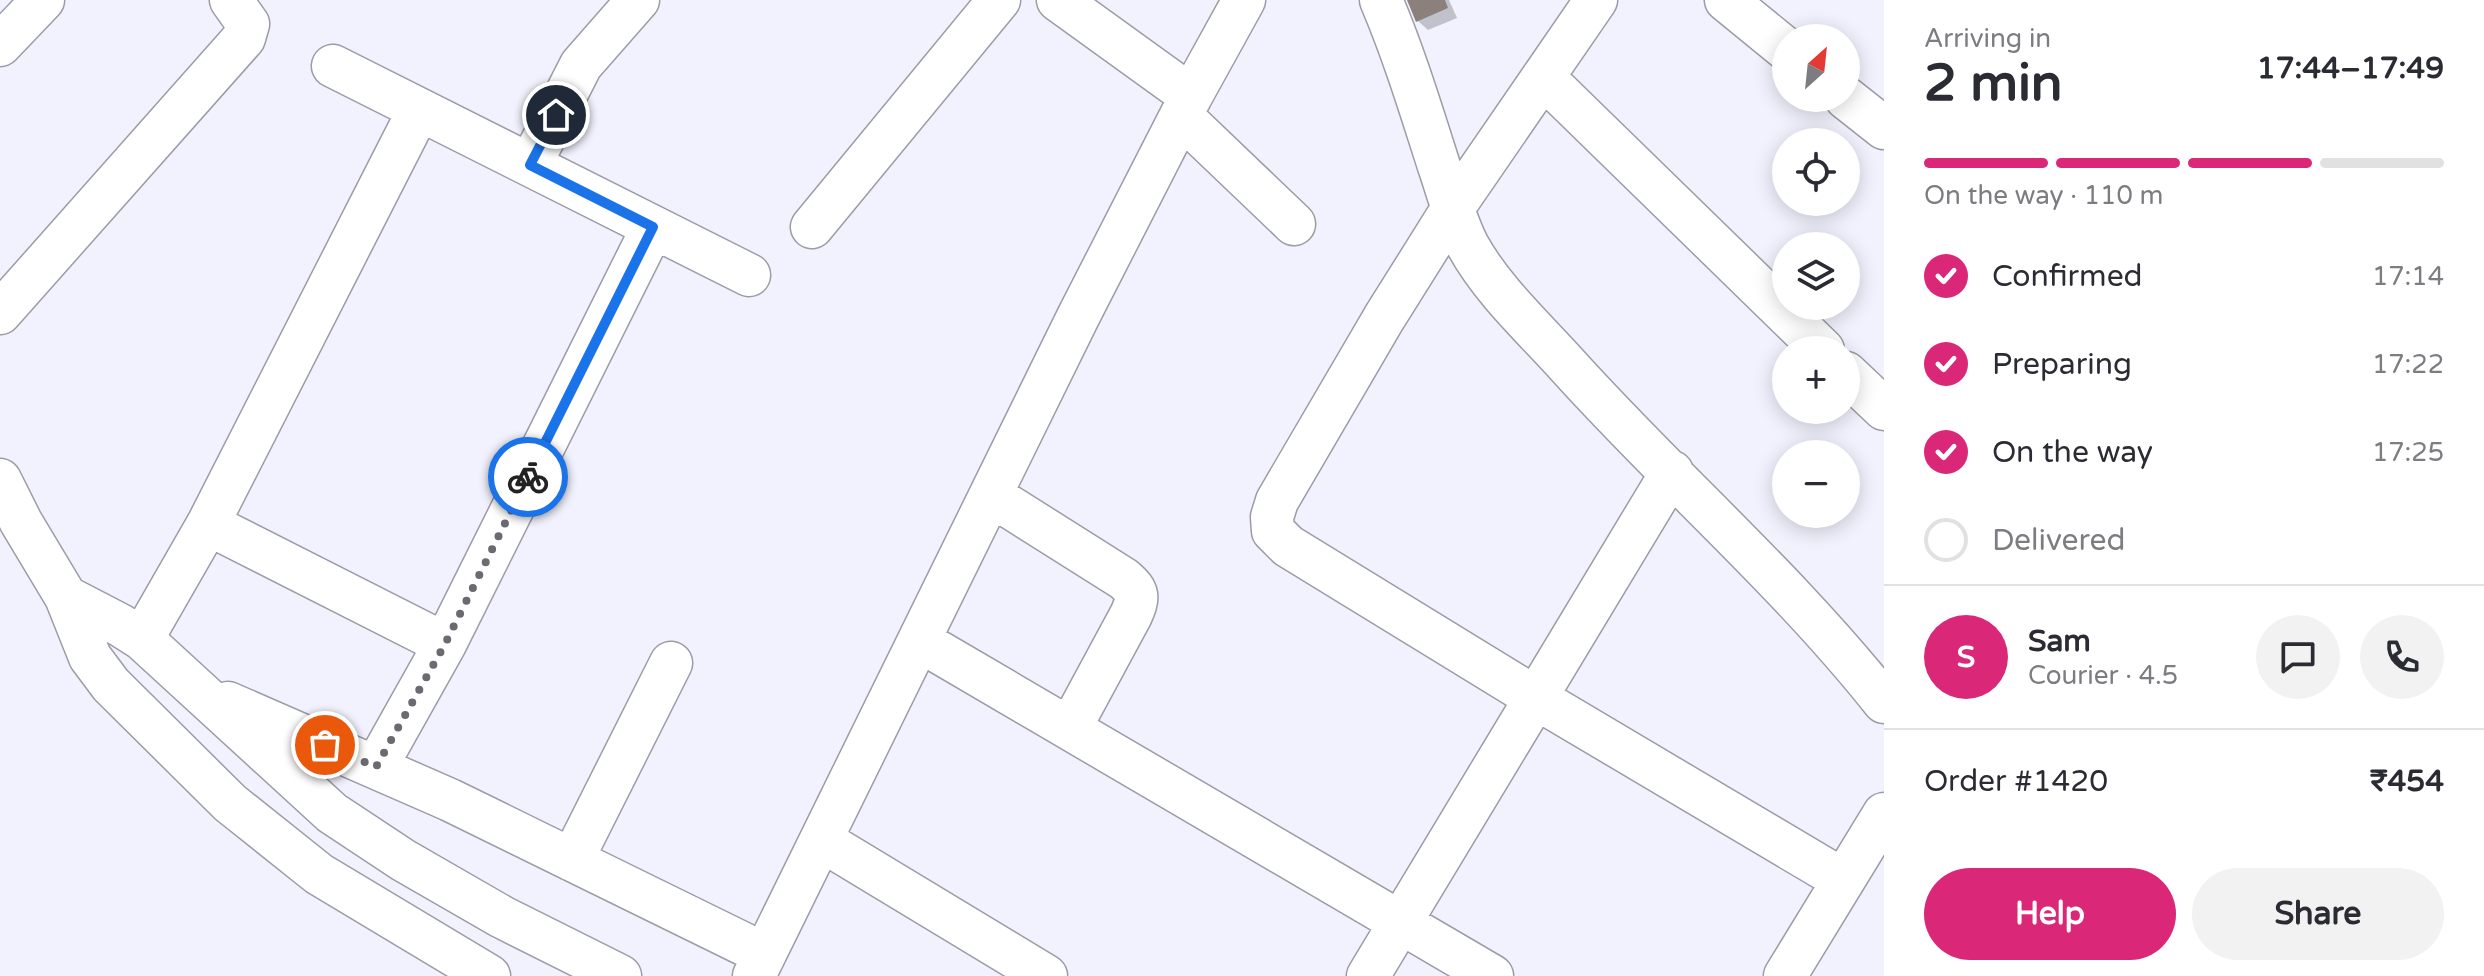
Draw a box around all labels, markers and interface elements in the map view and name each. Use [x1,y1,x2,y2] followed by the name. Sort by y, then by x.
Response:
[1924,23,2051,54] text: Arriving in
[1772,24,1860,112] north arrow
[1772,24,1860,528] map controls
[2257,50,2444,87] text: 17:44–17:49
[1924,52,2063,115] text: 2 min
[522,81,590,149] pin
[534,93,578,137] icon: home
[1772,128,1860,216] button: locate
[1924,180,2163,211] text: On the way · 110 m
[1772,232,1860,320] button: layers
[1924,254,1968,298] icon: check
[1992,258,2143,295] text: Confirmed
[2372,261,2444,292] text: 17:14
[1772,336,1860,424] button: +
[1924,342,1968,386] icon: check
[1992,346,2132,383] text: Preparing
[2372,349,2444,380] text: 17:22
[1924,430,1968,474] icon: check
[1992,434,2153,471] text: On the way
[488,437,568,517] courier
[2372,437,2444,468] text: 17:25
[1772,440,1860,528] button: −
[506,455,550,499] icon: bike
[1992,522,2126,559] text: Delivered
[2256,615,2340,699] button: chat
[2360,615,2444,699] button: phone
[2028,623,2091,660] text: Sam
[1957,639,1975,676] text: S
[2028,660,2178,691] text: Courier · 4.5
[291,711,359,779] pin
[303,723,347,767] icon: bag
[1924,763,2108,800] text: Order #1420
[2370,763,2444,800] text: ₹454
[1924,868,2176,960] button: Help
[2192,868,2444,960] button: Share

